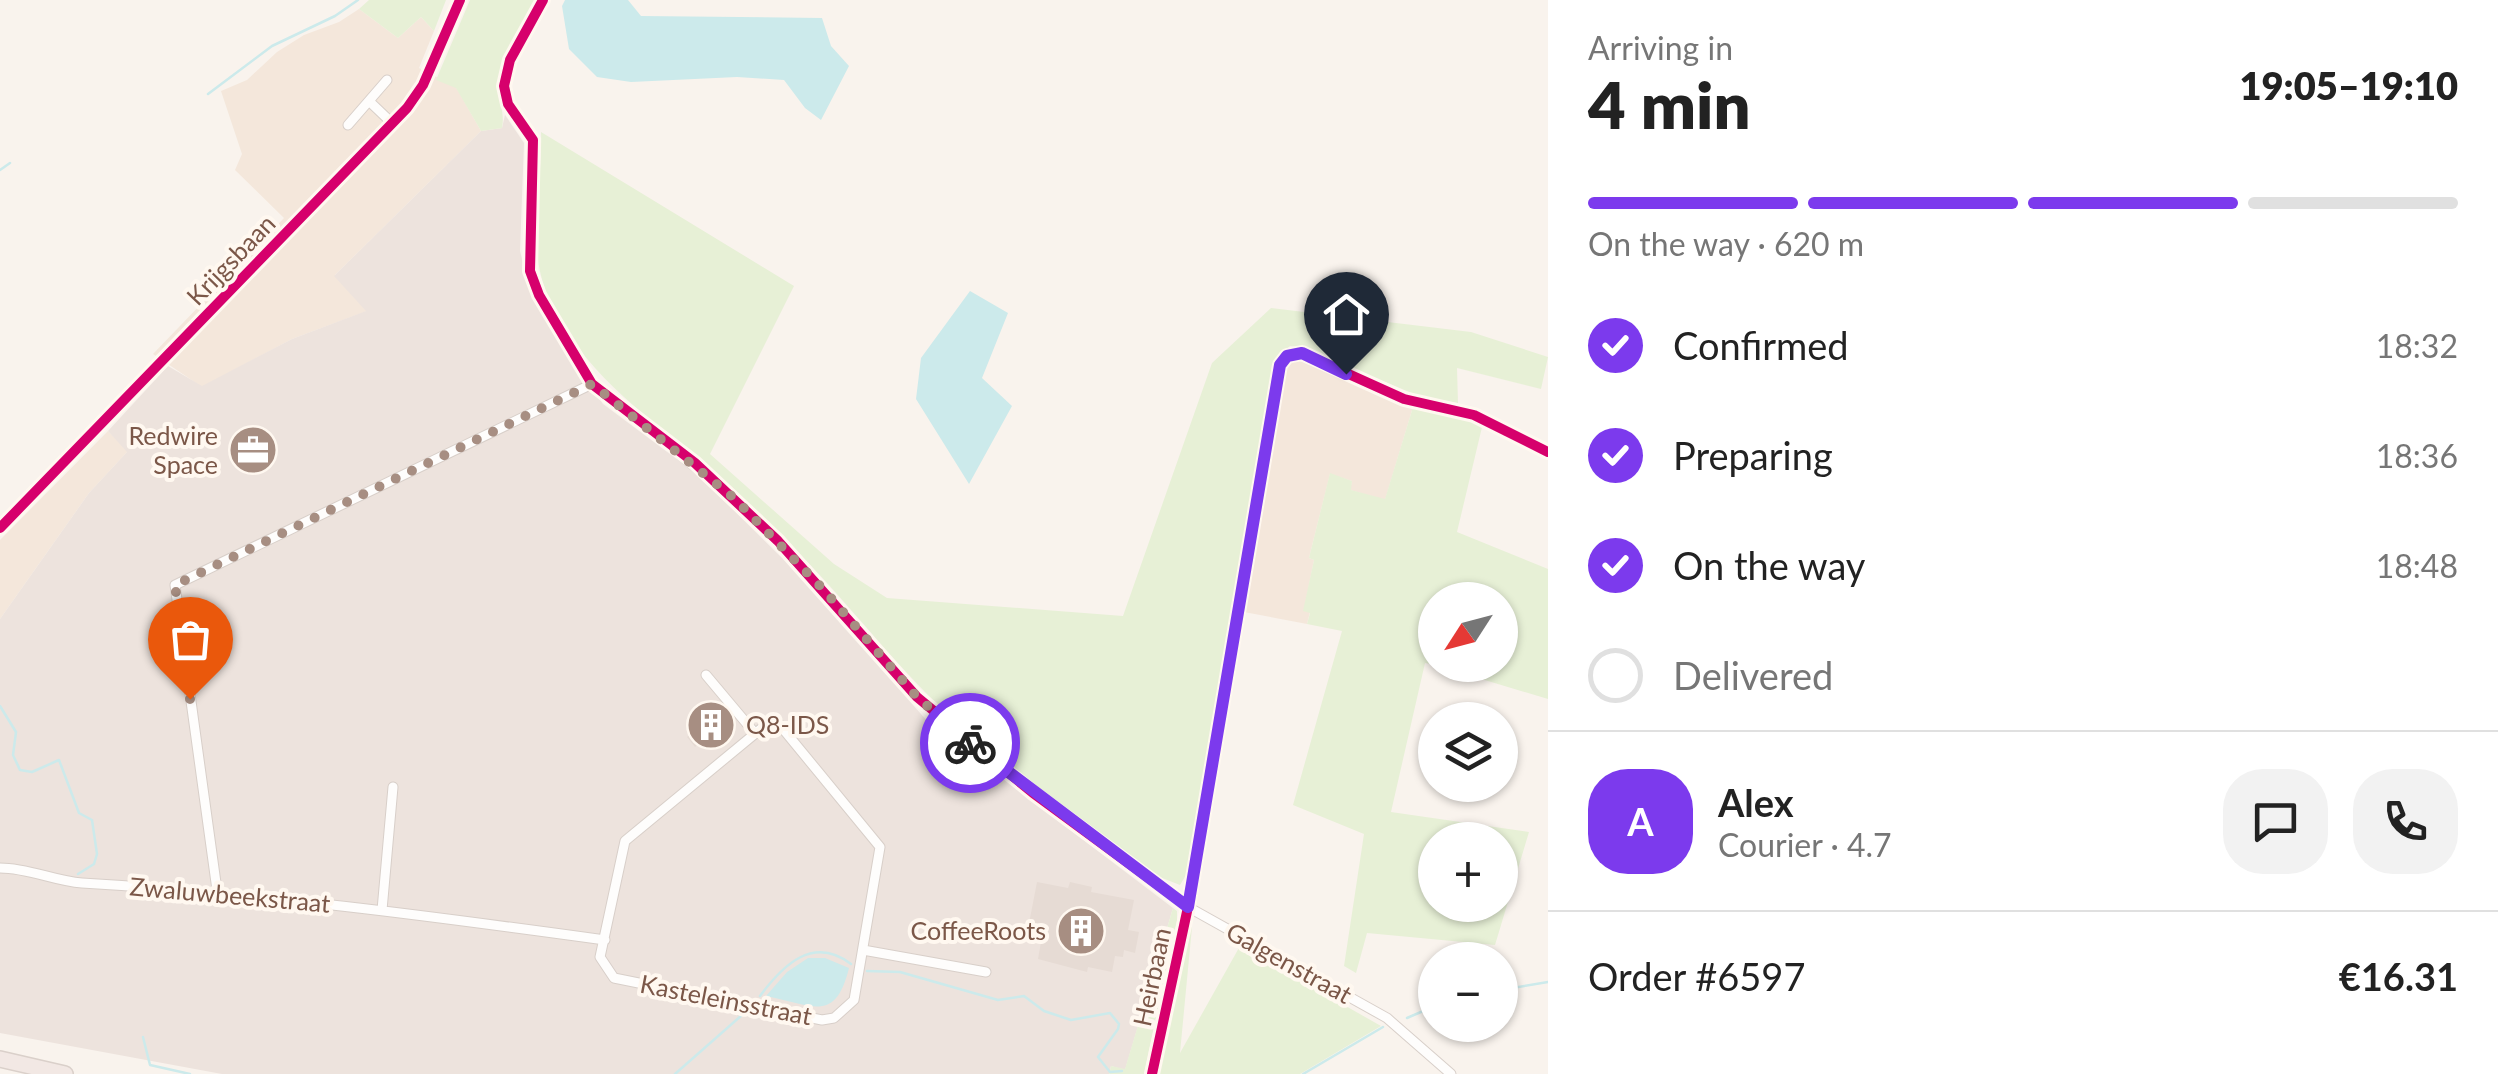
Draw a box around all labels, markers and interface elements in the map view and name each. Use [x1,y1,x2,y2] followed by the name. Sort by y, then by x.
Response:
[1588,28,1733,67] text: Arriving in
[2239,62,2458,108] text: 19:05–19:10
[1588,65,1750,143] text: 4 min
[180,208,281,311] street label: Krijgsbaan
[1588,224,1864,263] text: On the way · 620 m
[1304,272,1389,375] pin
[1319,287,1374,342] icon: home
[1588,318,1643,373] icon: check
[1673,322,1849,368] text: Confirmed
[2376,326,2458,365] text: 18:32
[129,420,218,479] place label: Redwire Space
[227,424,279,476] office icon: Redwire Space
[1588,428,1643,483] icon: check
[1673,432,1833,478] text: Preparing
[2376,436,2458,475] text: 18:36
[1588,538,1643,593] icon: check
[1673,542,1865,588] text: On the way
[2376,546,2458,585] text: 18:48
[1418,582,1518,682] north arrow
[1418,582,1518,1042] map controls
[148,597,233,700] pin
[163,612,218,667] icon: bag
[1673,652,1833,698] text: Delivered
[920,693,1020,793] courier
[685,699,737,751] building icon: Q8-IDS
[1418,702,1518,802] button: layers
[746,709,829,739] place label: Q8-IDS
[943,716,998,771] icon: bike
[2223,769,2328,874] button: chat
[2353,769,2458,874] button: phone
[1718,779,1794,825] text: Alex
[1627,798,1654,844] text: A
[1418,822,1518,922] button: +
[1718,825,1892,864] text: Courier · 4.7
[129,870,332,918] street label: Zwaluwbeekstraat
[1055,905,1107,957] building icon: CoffeeRoots
[911,915,1046,945] place label: CoffeeRoots
[1222,915,1357,1009] street label: Galgenstraat
[1126,925,1176,1029] street label: Heirbaan
[1418,942,1518,1042] button: −
[1588,953,1805,999] text: Order #6597
[2339,953,2458,999] text: €16.31
[638,968,815,1030] street label: Kasteleinsstraat

